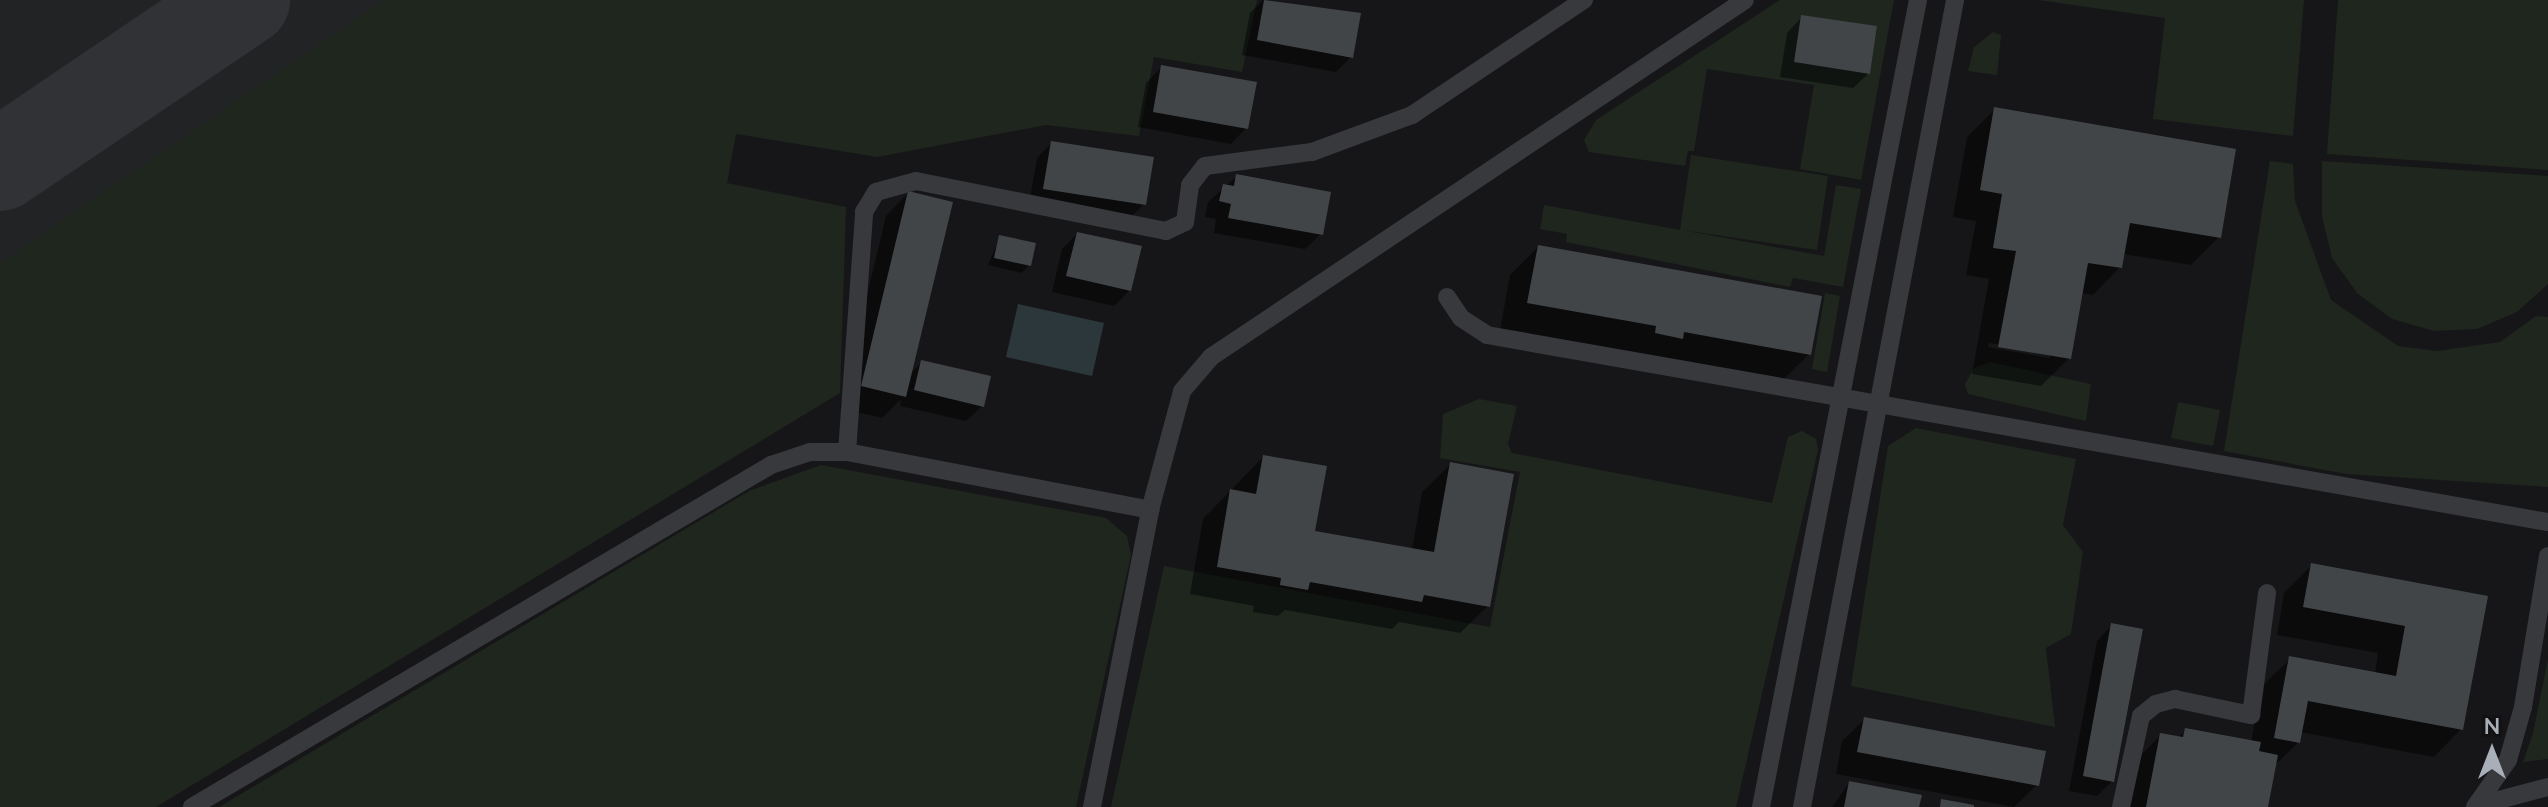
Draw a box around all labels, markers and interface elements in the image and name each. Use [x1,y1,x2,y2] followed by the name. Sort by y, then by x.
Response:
[2452,711,2532,791] north arrow
[2484,712,2500,742] text: N

